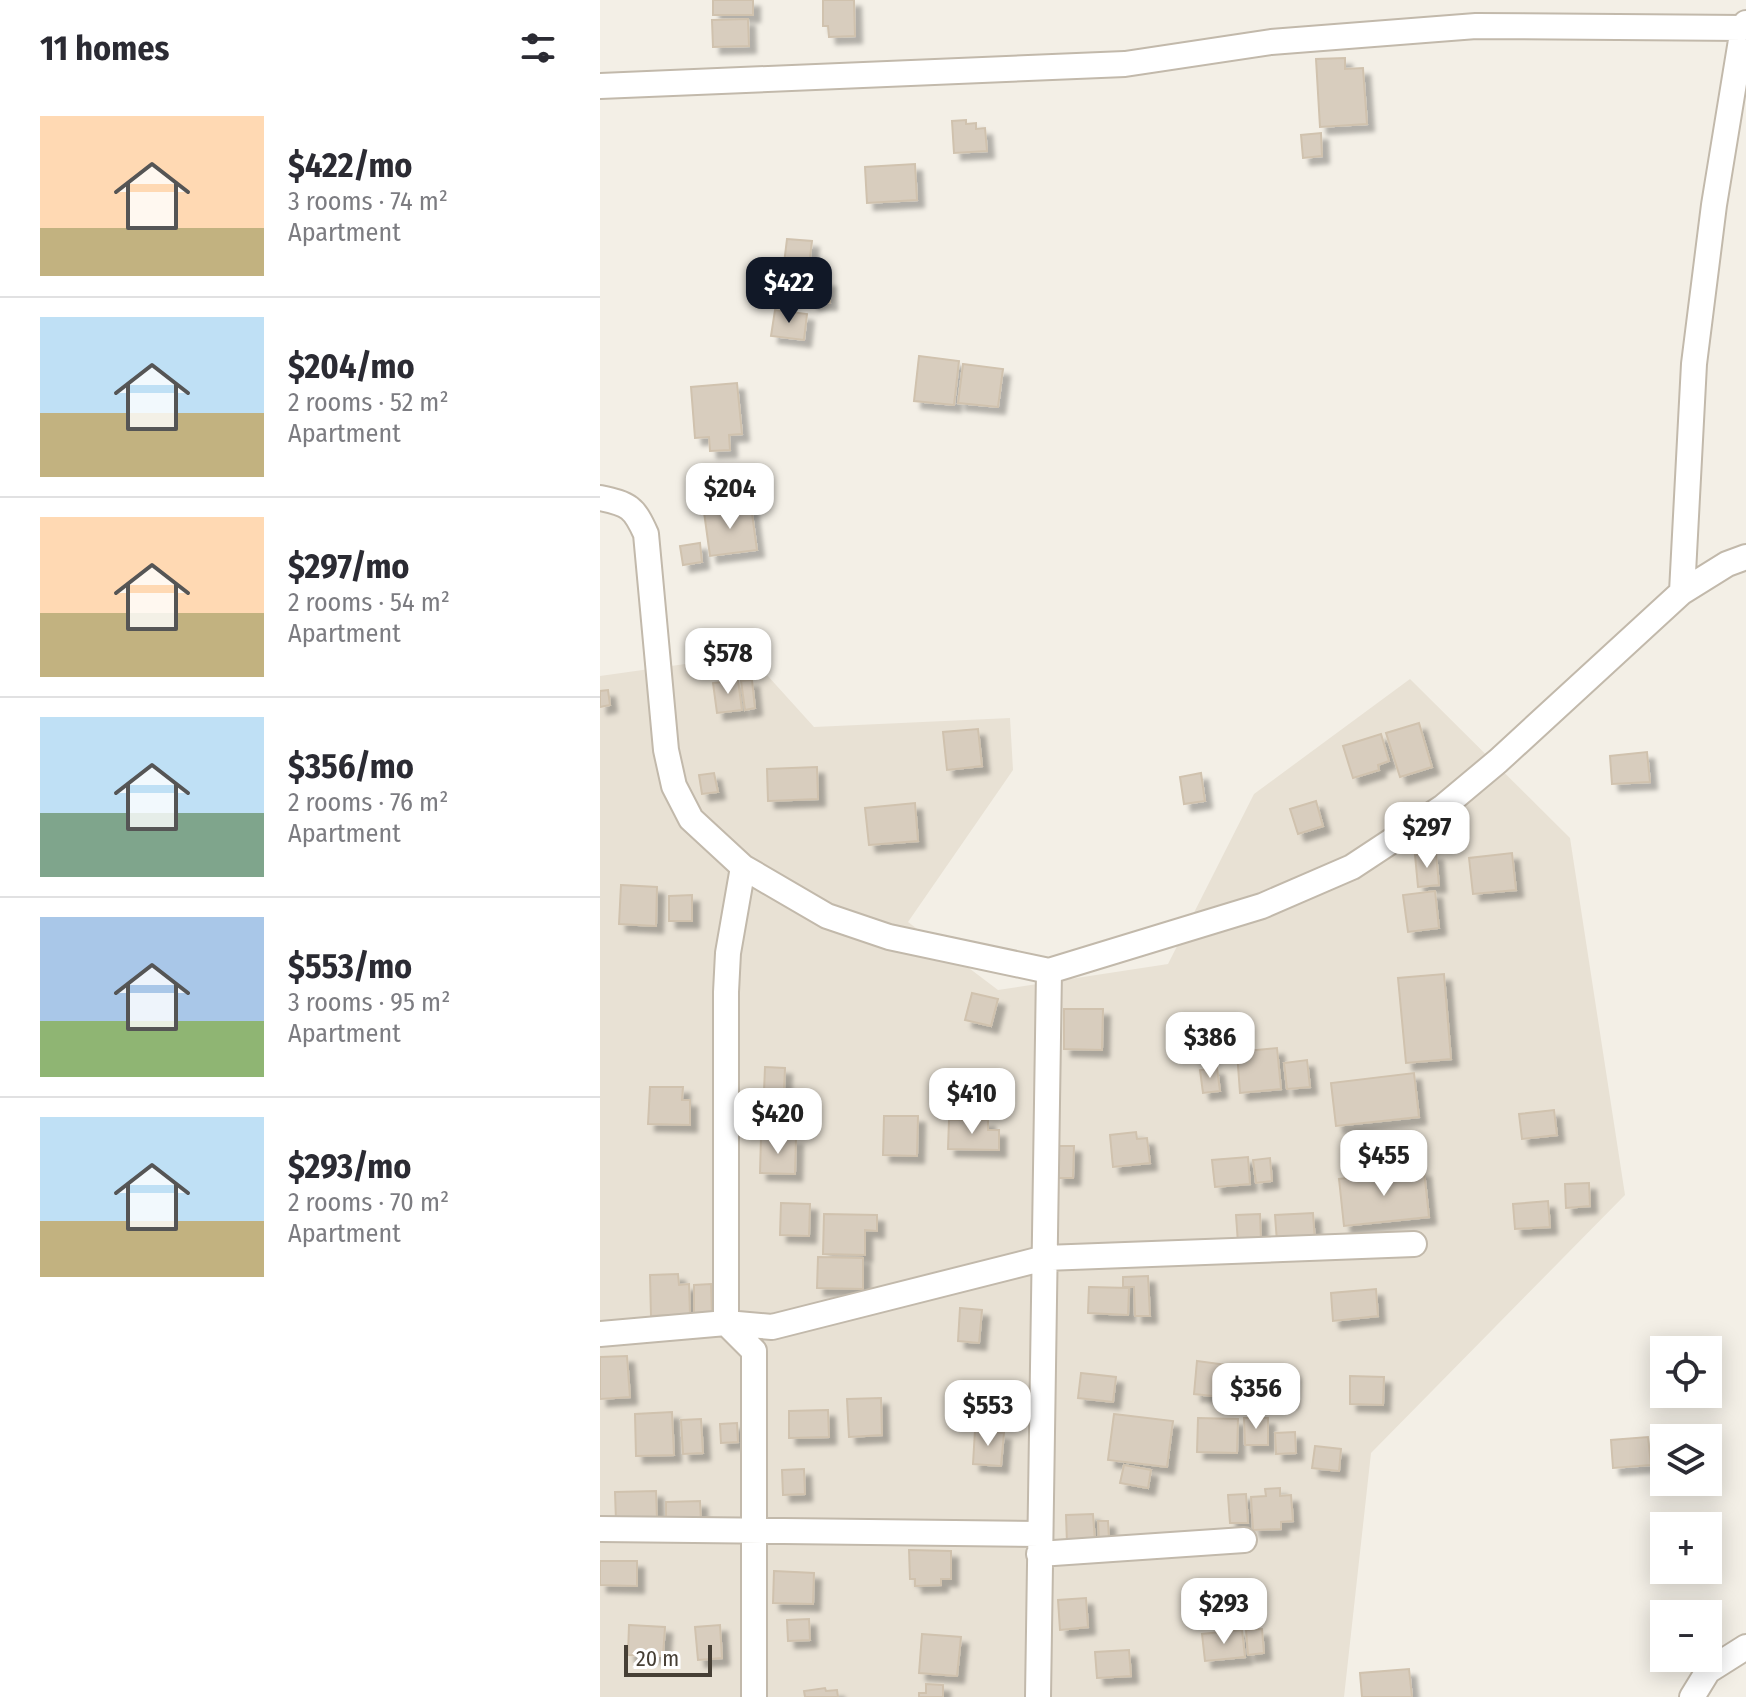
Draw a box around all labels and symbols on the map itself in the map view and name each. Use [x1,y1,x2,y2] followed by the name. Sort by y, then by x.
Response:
[742,257,836,325] pin: $422
[683,463,777,531] pin: $204
[681,628,775,696] pin: $578
[1380,802,1474,870] pin: $297
[1163,1012,1257,1080] pin: $386
[925,1068,1019,1136] pin: $410
[731,1088,825,1156] pin: $420
[1337,1130,1431,1198] pin: $455
[1209,1363,1303,1431] pin: $356
[941,1380,1035,1448] pin: $553
[1177,1578,1271,1646] pin: $293
[624,1641,712,1677] scale bar

